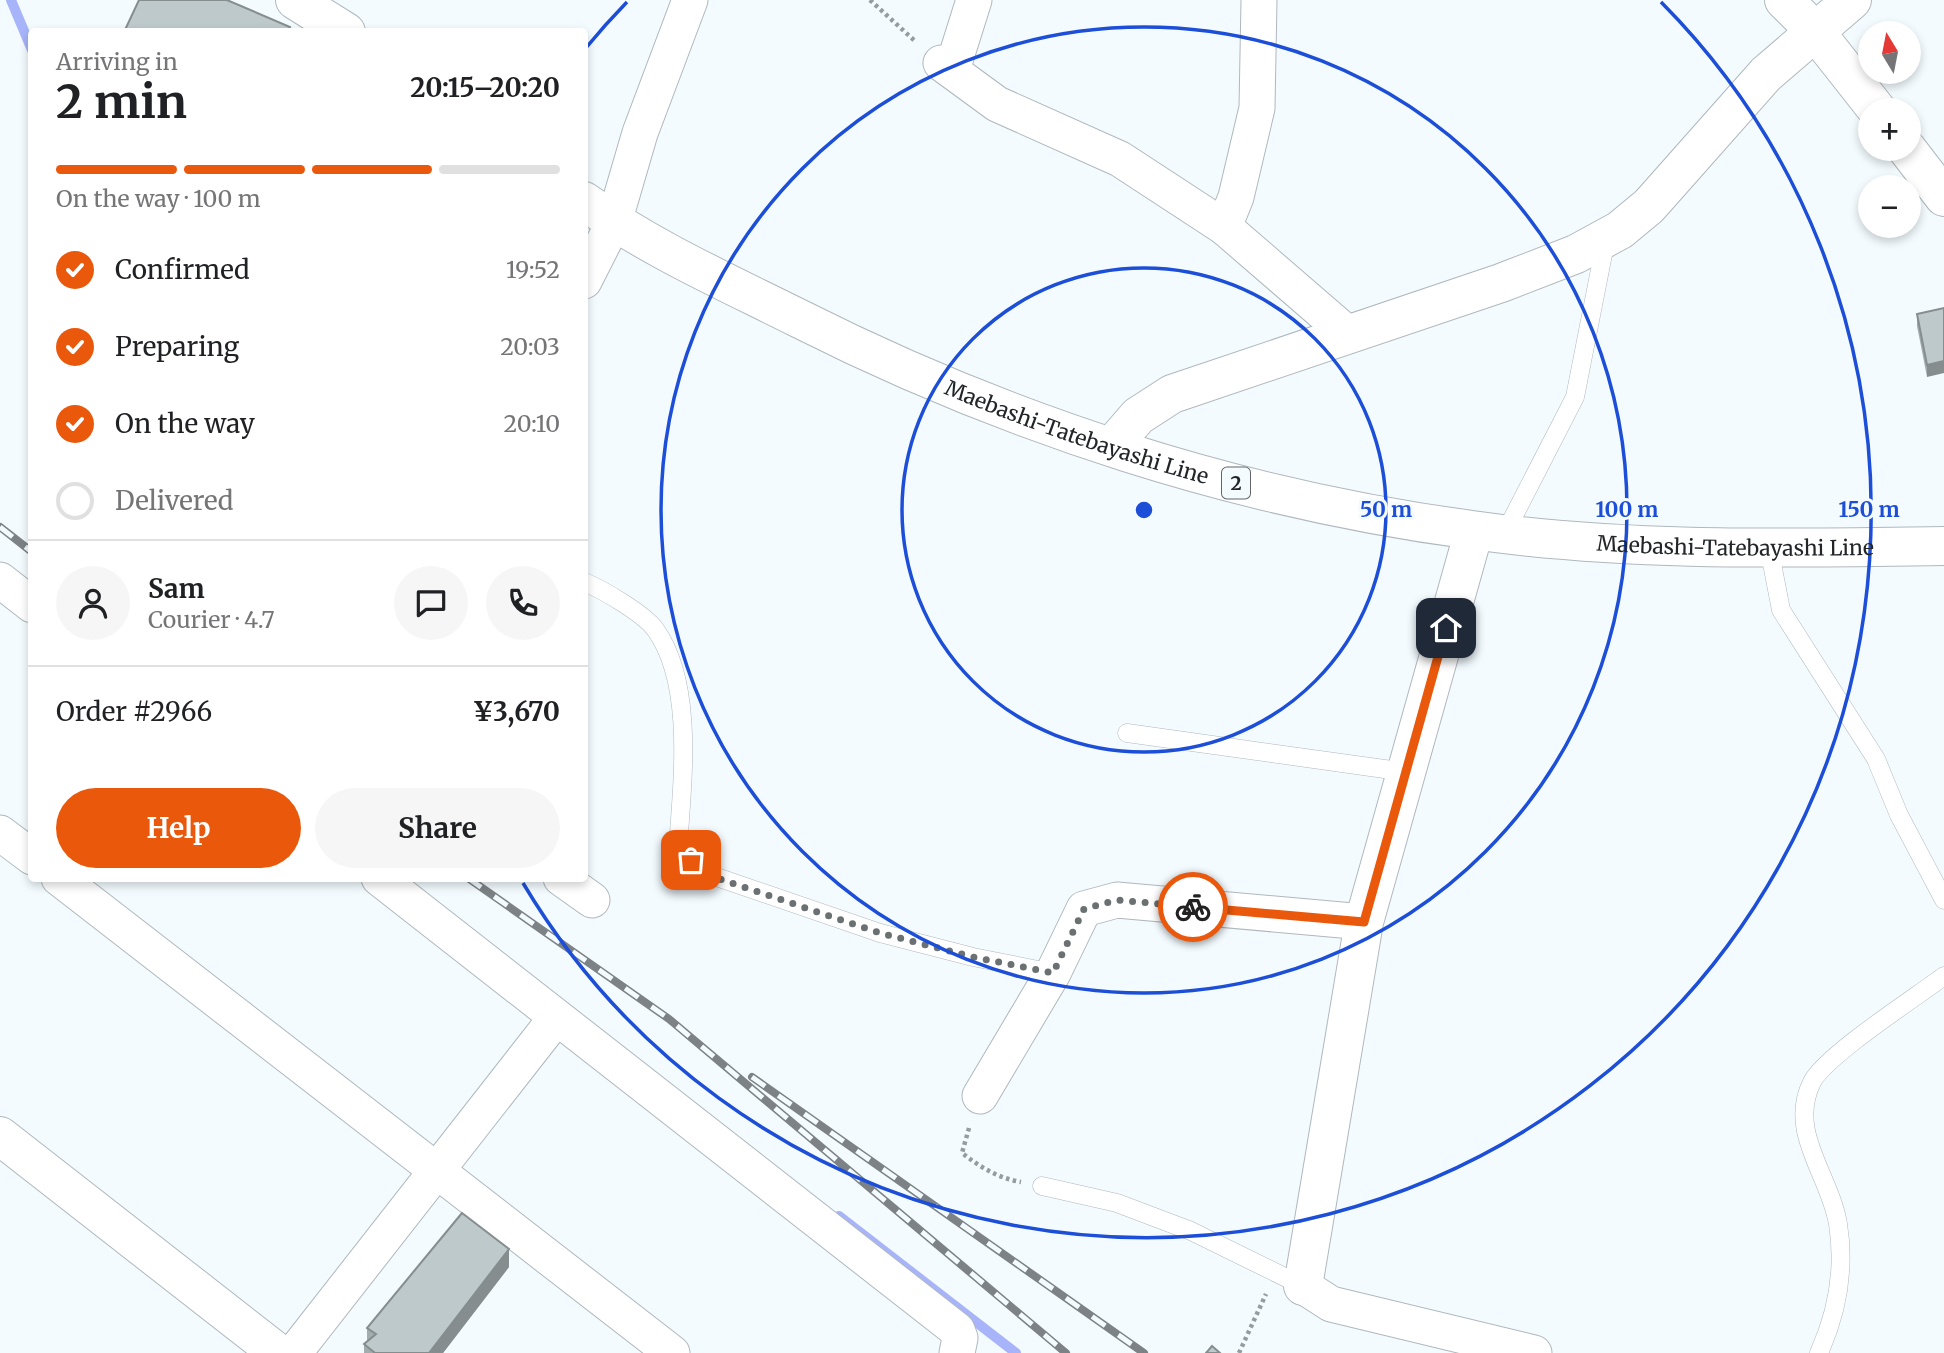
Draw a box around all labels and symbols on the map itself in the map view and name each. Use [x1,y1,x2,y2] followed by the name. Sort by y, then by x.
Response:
[1858,21,1922,84] north arrow
[941,374,1212,489] street label: Maebashi-Tatebayashi Line
[1222,468,1250,498] road number: 2
[1360,496,1412,523] text: 50 m
[1596,496,1658,523] text: 100 m
[1838,496,1900,523] text: 150 m
[1132,498,1156,522] centre of rings
[1596,529,1874,561] street label: Maebashi-Tatebayashi Line
[1416,598,1476,658] pin
[661,830,721,890] pin
[1158,872,1228,942] courier

